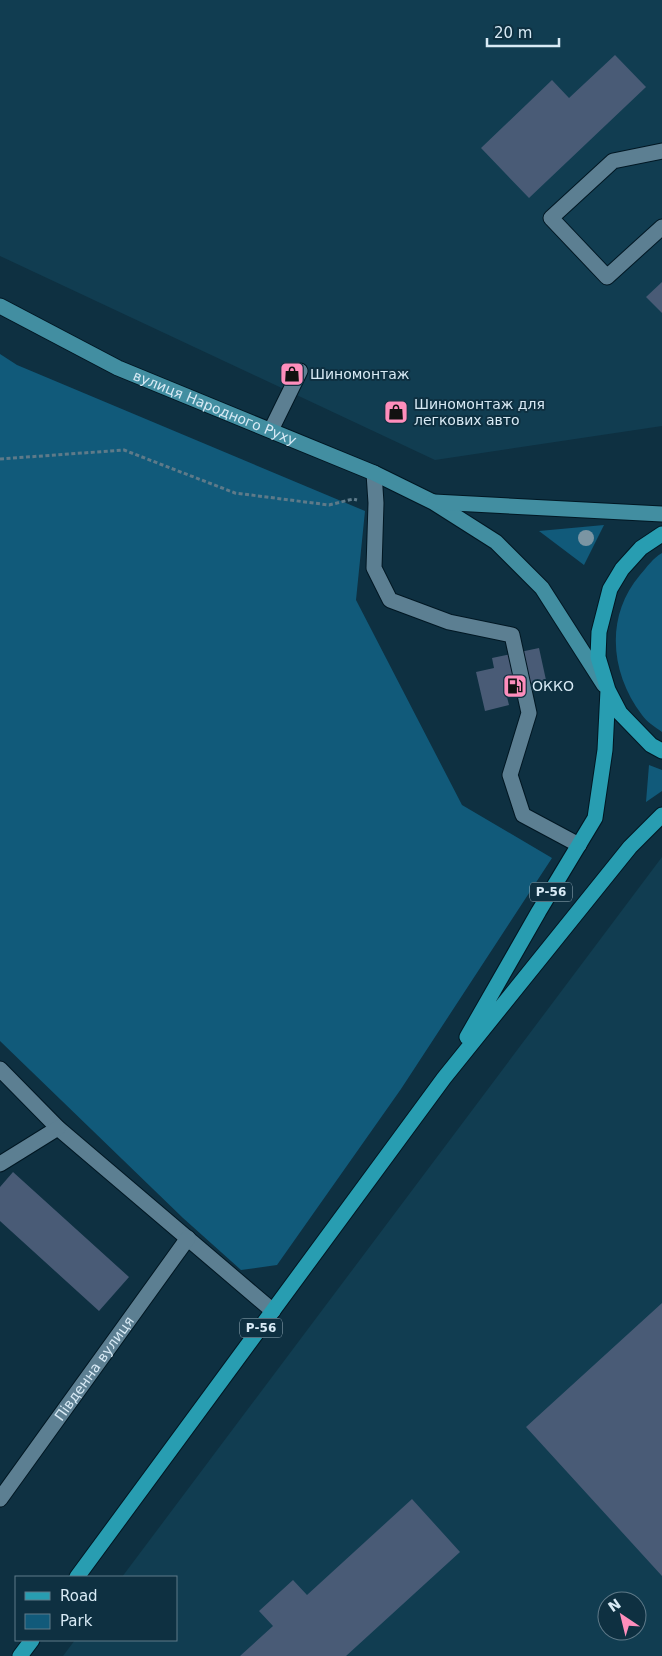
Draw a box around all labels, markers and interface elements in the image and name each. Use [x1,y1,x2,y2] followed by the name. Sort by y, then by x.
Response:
[487,15,560,47] scale bar
[494,24,532,42] text: 20 m
[279,361,305,387] shop icon: Шиномонтаж
[310,366,410,382] place label: Шиномонтаж
[131,367,299,448] street label: вулиця Народного Руху
[414,396,545,428] place label: Шиномонтаж для легкових авто
[383,399,409,425] shop icon: Шиномонтаж для легкових авто
[502,673,528,699] fuel station icon: ОККО
[532,678,574,694] place label: ОККО
[530,882,572,902] road number: Р-56
[51,1313,137,1424] street label: Південна вулиця
[240,1319,282,1338] road number: Р-56
[15,1576,178,1641] legend
[60,1587,98,1605] text: Road
[597,1591,647,1641] north arrow
[605,1595,624,1615] text: N
[60,1612,93,1630] text: Park

